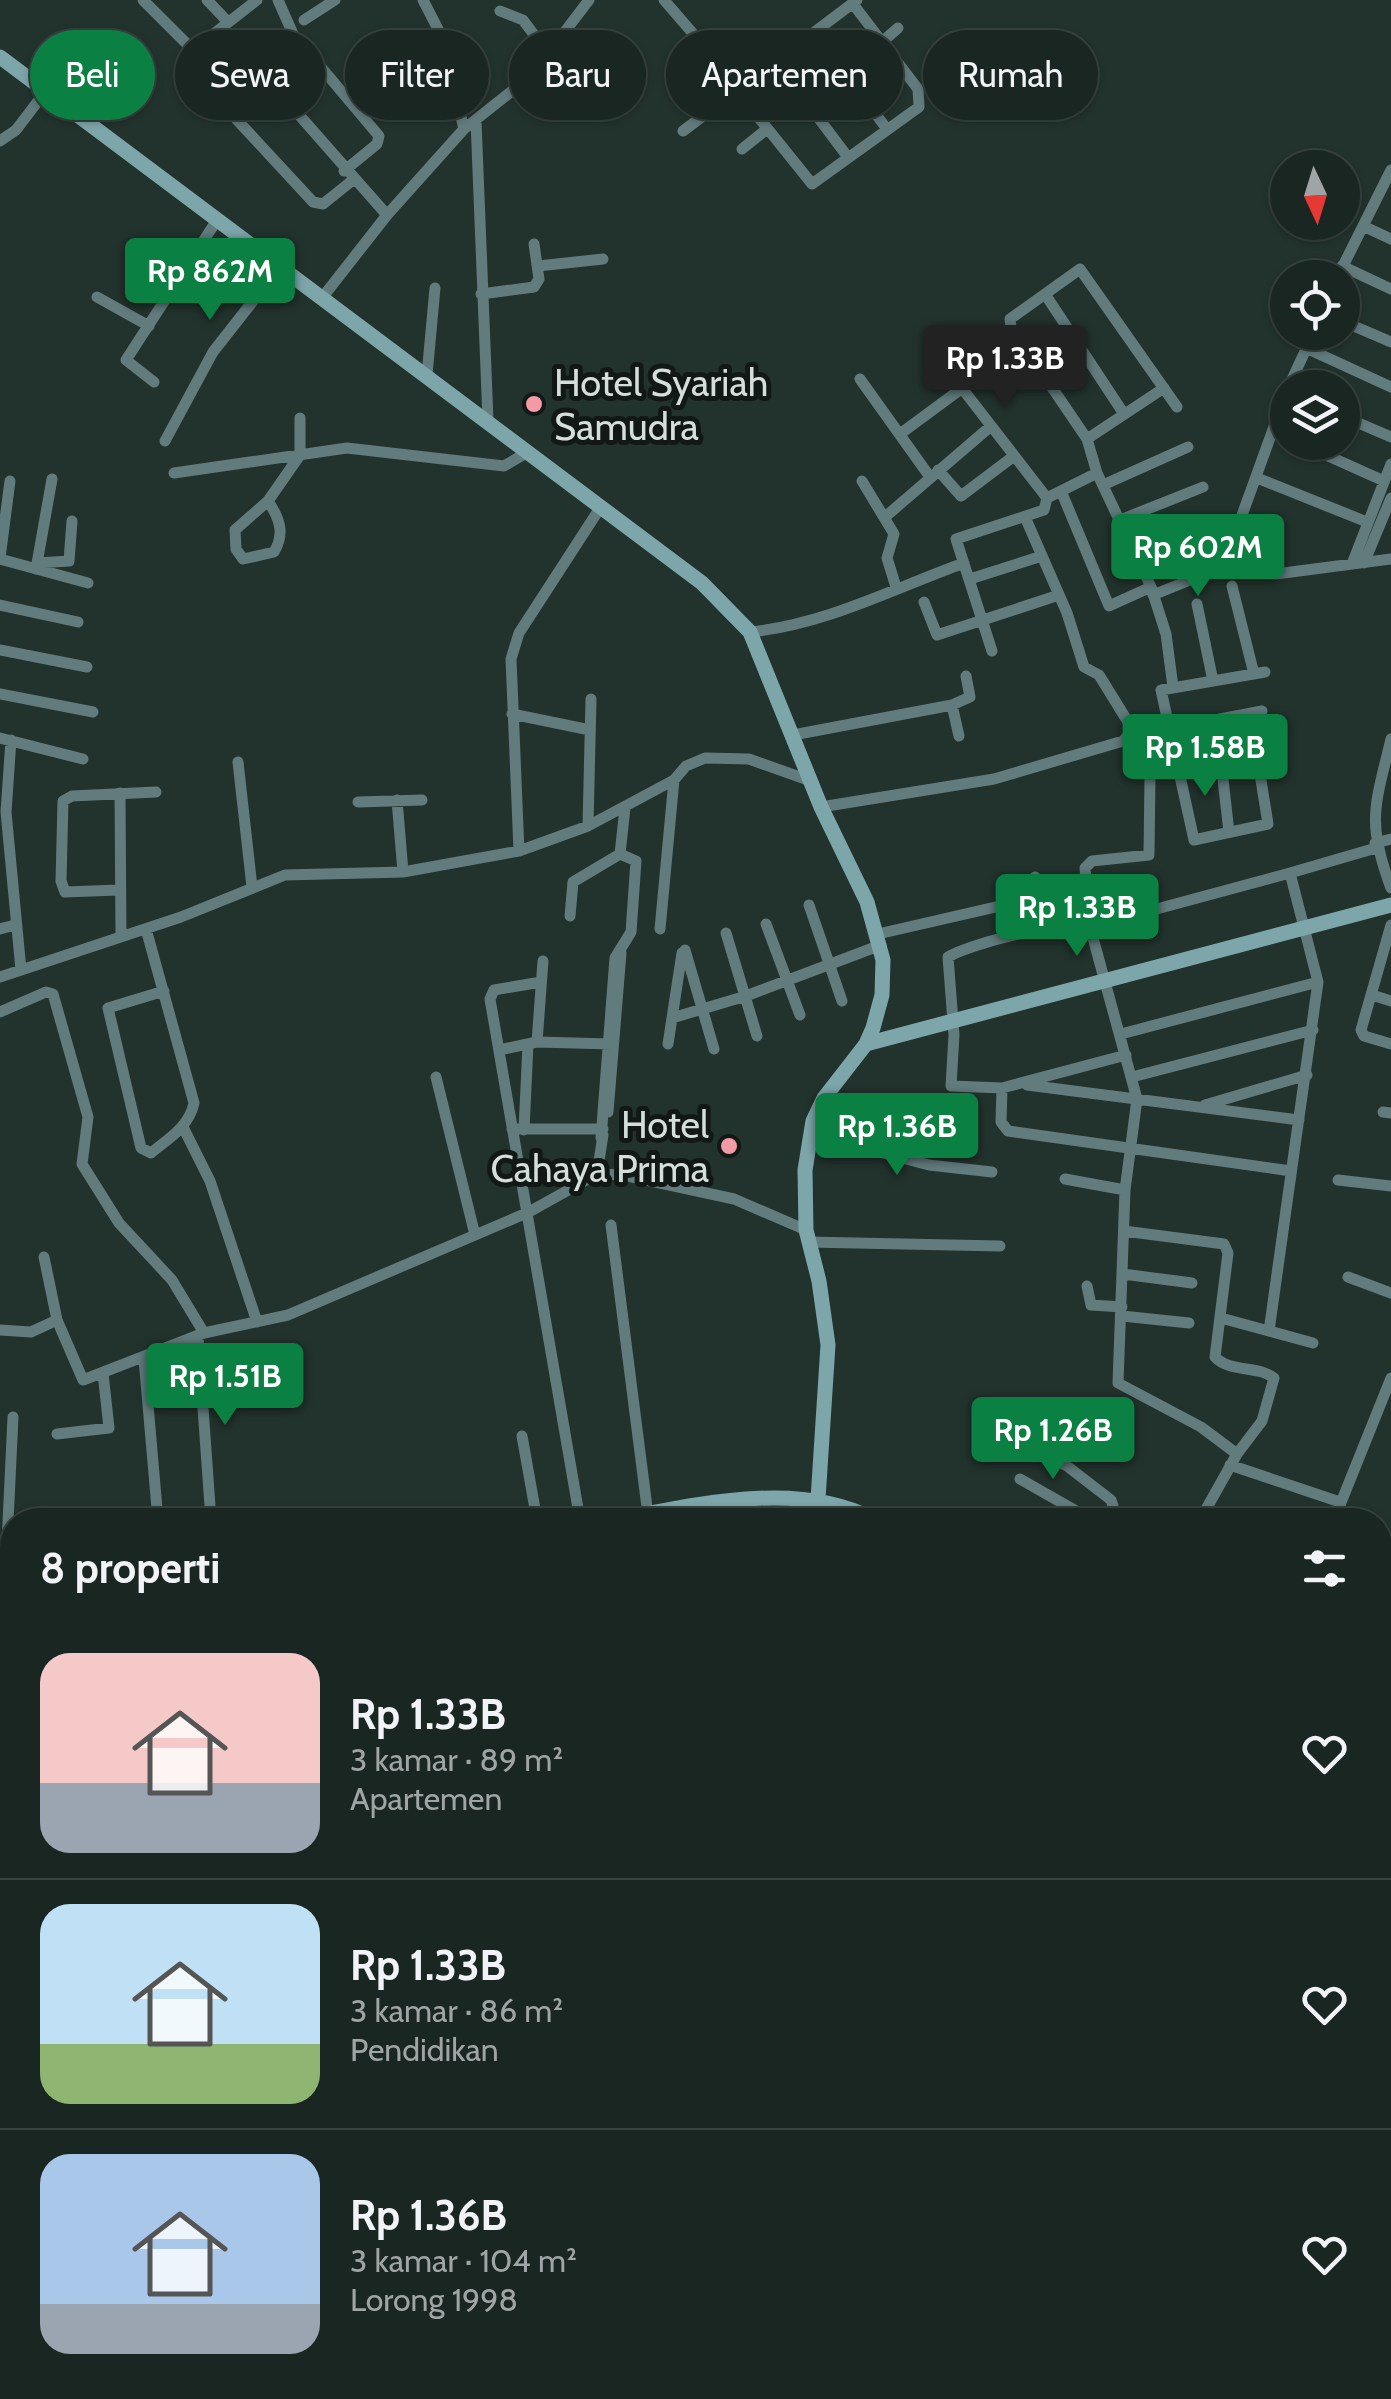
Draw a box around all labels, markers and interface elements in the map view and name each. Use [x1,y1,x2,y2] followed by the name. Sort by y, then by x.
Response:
[30,30,155,120] chip: Beli
[175,30,325,120] chip: Sewa
[345,30,489,120] chip: Filter
[509,30,646,120] chip: Baru
[666,30,903,120] chip: Apartemen
[923,30,1098,120] chip: Rumah
[1270,150,1360,240] north arrow
[1270,150,1360,460] map controls
[118,238,302,323] pin: Rp 862M
[147,251,273,290] text: Rp 862M
[1270,260,1360,350] button: locate
[902,325,1108,410] pin: Rp 1.33B
[946,338,1064,377] text: Rp 1.33B
[554,359,768,450] place label: Hotel Syariah Samudra
[1270,370,1360,460] button: layers
[523,393,545,415] marker: Hotel Syariah Samudra
[1106,514,1290,599] pin: Rp 602M
[1133,527,1263,566] text: Rp 602M
[1102,714,1308,799] pin: Rp 1.58B
[1145,727,1265,766] text: Rp 1.58B
[974,874,1180,959] pin: Rp 1.33B
[1018,887,1136,926] text: Rp 1.33B
[794,1093,1000,1178] pin: Rp 1.36B
[490,1101,709,1192] place label: Hotel Cahaya Prima
[837,1106,957,1145] text: Rp 1.36B
[718,1135,740,1157] marker: Hotel Cahaya Prima
[122,1343,328,1428] pin: Rp 1.51B
[168,1356,282,1395] text: Rp 1.51B
[950,1397,1156,1482] pin: Rp 1.26B
[993,1410,1113,1449] text: Rp 1.26B
[1297,1541,1352,1596] icon: filters
[40,1542,220,1594] text: 8 properti
[350,1688,506,1740] text: Rp 1.33B
[120,1693,240,1813] icon: home
[1297,1726,1352,1781] icon: heart
[350,1740,563,1779] text: 3 kamar · 89 m²
[350,1779,502,1818] text: Apartemen
[350,1939,506,1991] text: Rp 1.33B
[120,1944,240,2064] icon: home
[1297,1977,1352,2032] icon: heart
[350,1991,563,2030] text: 3 kamar · 86 m²
[350,2030,499,2069] text: Pendidikan
[350,2189,507,2241] text: Rp 1.36B
[120,2194,240,2314] icon: home
[1297,2227,1352,2282] icon: heart
[350,2241,577,2280] text: 3 kamar · 104 m²
[350,2280,518,2319] text: Lorong 1998

